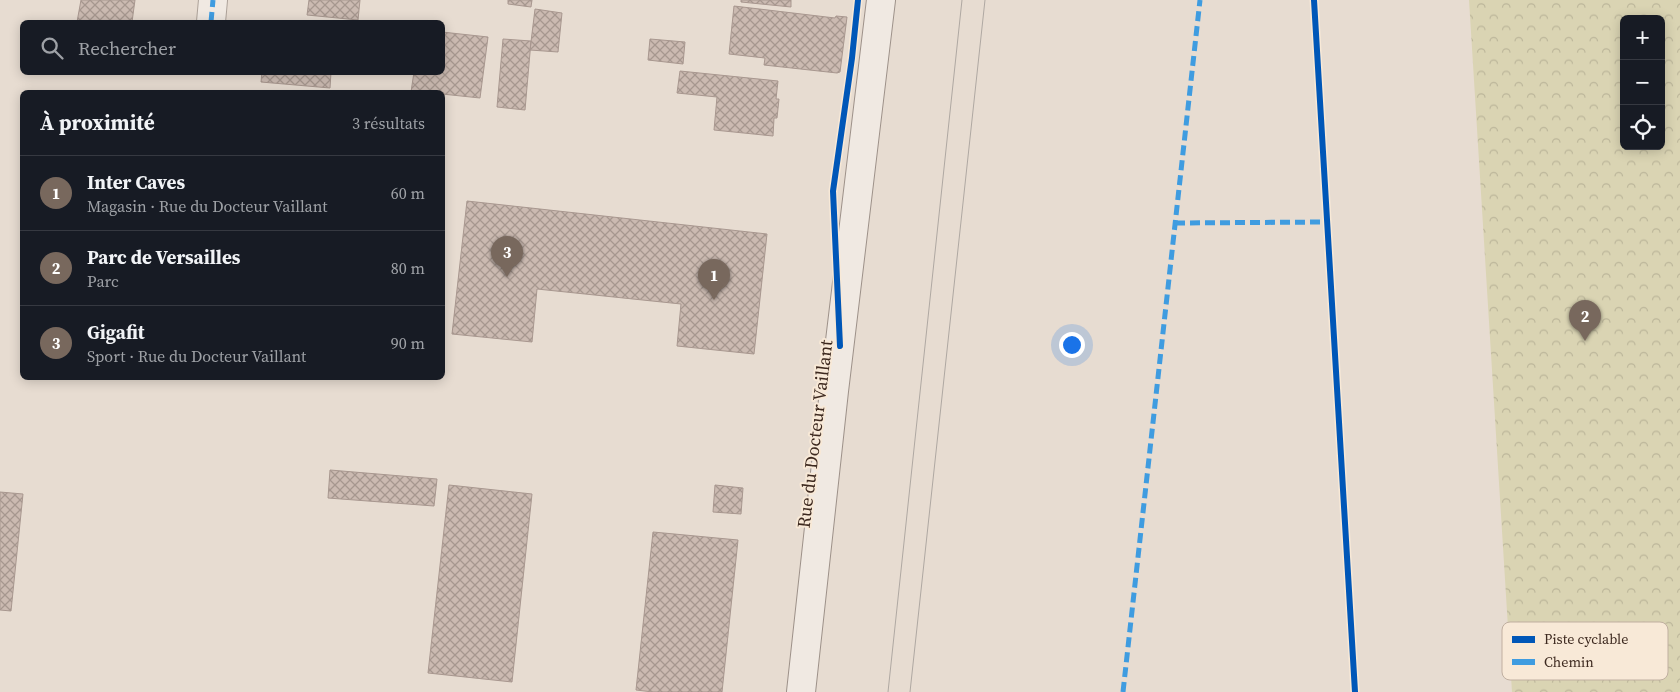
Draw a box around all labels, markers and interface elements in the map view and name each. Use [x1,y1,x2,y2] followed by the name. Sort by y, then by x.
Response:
[1620,15,1665,150] map controls
[1620,15,1665,60] button: +
[20,20,445,75] search box
[38,34,66,62] icon: search
[78,35,176,61] text: Rechercher
[1620,60,1665,105] button: −
[1620,105,1665,150] button: locate
[40,108,155,137] text: À proximité
[352,112,425,134] text: 3 résultats
[87,169,185,195] text: Inter Caves
[52,182,60,204] text: 1
[391,182,425,204] text: 60 m
[87,195,327,217] text: Magasin · Rue du Docteur Vaillant
[491,236,523,277] pin: 3
[87,244,240,270] text: Parc de Versailles
[52,257,60,279] text: 2
[391,257,425,279] text: 80 m
[698,259,730,300] pin: 1
[87,270,119,292] text: Parc
[1569,300,1601,341] pin: 2
[87,319,145,345] text: Gigafit
[52,332,60,354] text: 3
[391,332,425,354] text: 90 m
[1059,332,1085,358] your location
[791,338,838,530] street label: Rue du Docteur Vaillant
[87,345,306,367] text: Sport · Rue du Docteur Vaillant
[1502,622,1668,680] legend
[1544,629,1628,649] text: Piste cyclable
[1544,652,1594,672] text: Chemin

